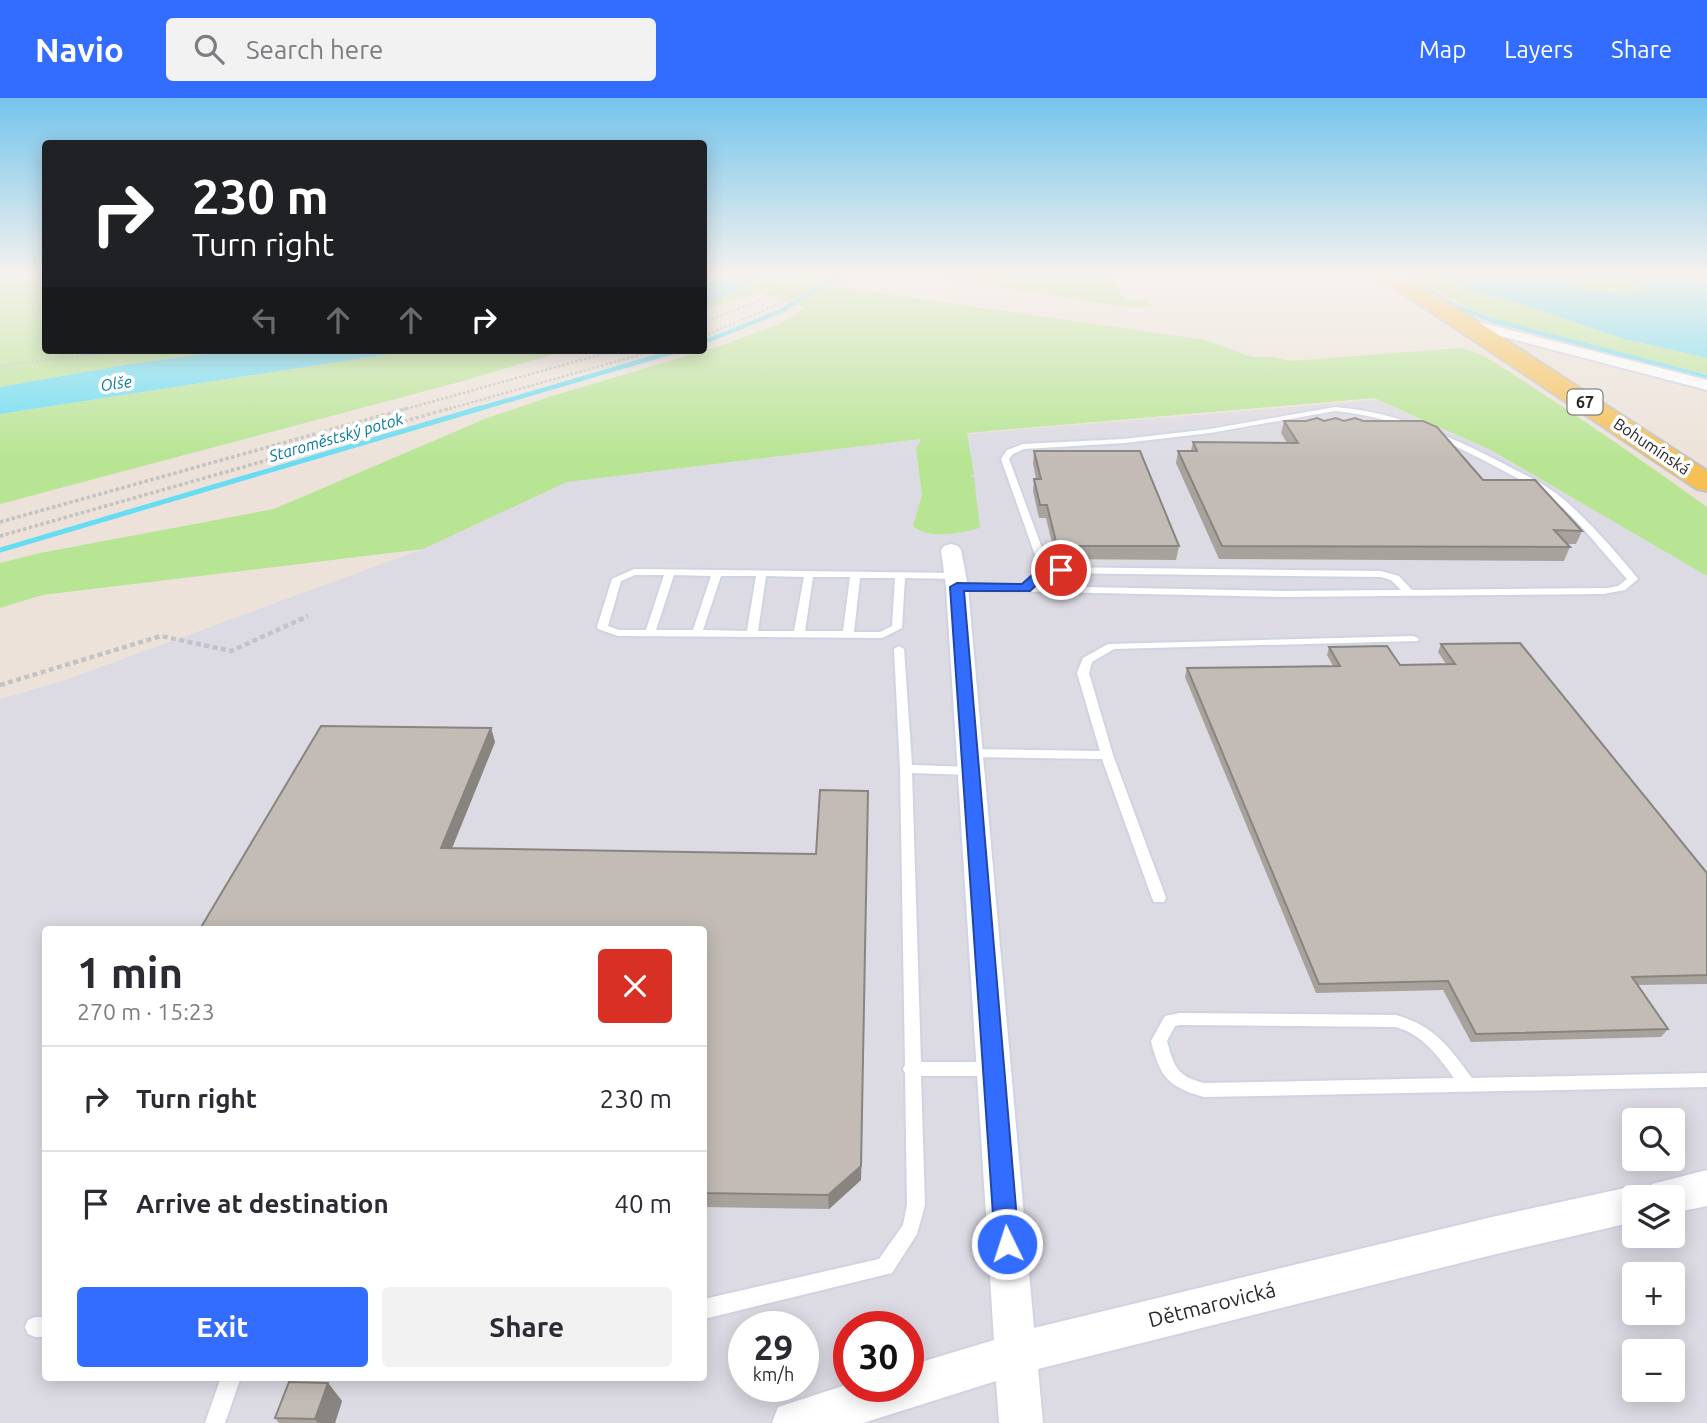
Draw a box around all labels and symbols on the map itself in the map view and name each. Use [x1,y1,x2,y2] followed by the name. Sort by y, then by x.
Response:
[99,372,133,394] water label: Olše
[1568,390,1602,414] road number: 67
[266,409,406,465] water label: Staroměstský potok
[1611,414,1693,478] street label: Bohumínská
[1031,540,1091,600] pin
[970,1207,1044,1281] position arrow
[1146,1277,1278,1331] street label: Dětmarovická
[833,1311,924,1402] speed limit sign: 30

